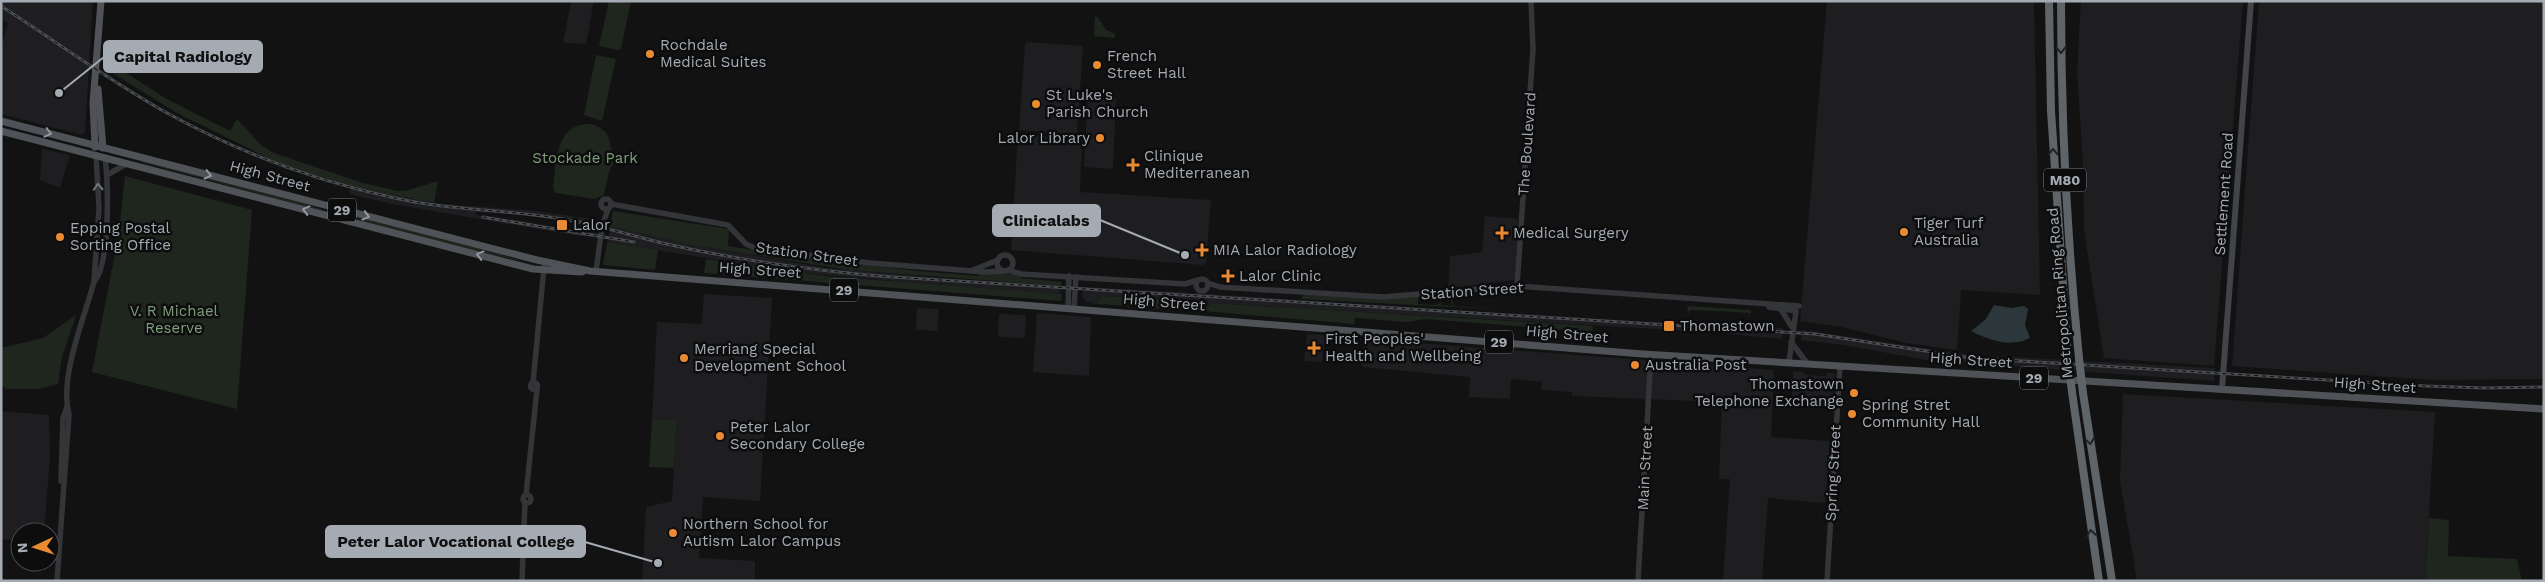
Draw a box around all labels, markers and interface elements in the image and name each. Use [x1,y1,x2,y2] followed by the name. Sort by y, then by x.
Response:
[660,36,767,71] place label: Rochdale Medical Suites
[104,41,262,72] callout: Capital Radiology
[2056,46,2066,54] one-way arrow
[114,47,253,66] text: Capital Radiology
[1107,47,1186,82] place label: French Street Hall
[644,48,656,60] marker: Rochdale Medical Suites
[1091,59,1103,71] marker: French Street Hall
[1046,86,1148,121] place label: St Luke's Parish Church
[1514,91,1540,197] street label: The Boulevard
[1030,98,1042,110] marker: St Luke's Parish Church
[43,127,52,138] one-way arrow
[997,129,1090,147] place label: Lalor Library
[1094,132,1106,144] marker: Lalor Library
[2211,132,2237,256] street label: Settlement Road
[1144,147,1250,182] place label: Clinique Mediterranean
[2047,148,2058,156] one-way arrow
[532,149,638,167] park label: Stockade Park
[228,157,313,196] street label: High Street
[1126,158,1140,172] marker: Clinique Mediterranean
[2044,168,2086,192] road number: M80
[204,169,213,180] one-way arrow
[93,183,104,191] one-way arrow
[328,198,356,222] road number: 29
[302,205,311,215] one-way arrow
[993,205,1100,236] callout: Clinicalabs
[2044,207,2076,379] street label: Metropolitan Ring Road
[361,210,370,221] one-way arrow
[1003,211,1090,230] text: Clinicalabs
[1914,214,1983,249] place label: Tiger Turf Australia
[573,216,610,234] place label: Lalor
[555,218,569,232] marker: Lalor
[70,219,171,254] place label: Epping Postal Sorting Office
[1513,224,1629,242] place label: Medical Surgery
[1495,226,1509,240] marker: Medical Surgery
[1898,226,1910,238] marker: Tiger Turf Australia
[54,231,66,243] marker: Epping Postal Sorting Office
[755,238,860,270] street label: Station Street
[1213,241,1357,259] place label: MIA Lalor Radiology
[1195,243,1209,257] marker: MIA Lalor Radiology
[476,250,485,261] one-way arrow
[718,258,803,282] street label: High Street
[1239,267,1322,285] place label: Lalor Clinic
[1221,269,1235,283] marker: Lalor Clinic
[830,278,858,302] road number: 29
[1420,278,1525,304] street label: Station Street
[1122,289,1207,315] street label: High Street
[130,302,219,337] park label: V. R Michael Reserve
[1680,317,1775,335] place label: Thomastown
[1662,319,1676,333] marker: Thomastown
[1525,321,1610,347] street label: High Street
[1325,330,1481,365] place label: First Peoples' Health and Wellbeing
[1485,331,1513,354] road number: 29
[694,340,847,375] place label: Merriang Special Development School
[1307,341,1321,355] marker: First Peoples' Health and Wellbeing
[1929,348,2014,372] street label: High Street
[678,352,690,364] marker: Merriang Special Development School
[1645,356,1747,374] place label: Australia Post
[1629,359,1641,371] marker: Australia Post
[2020,366,2048,389] road number: 29
[2333,373,2418,397] street label: High Street
[1695,375,1844,410] place label: Thomastown Telephone Exchange
[1848,387,1860,399] marker: Thomastown Telephone Exchange
[1862,396,1980,431] place label: Spring Stret Community Hall
[1846,408,1858,420] marker: Spring Stret Community Hall
[730,418,865,453] place label: Peter Lalor Secondary College
[1821,424,1845,522] street label: Spring Street
[1634,425,1656,511] street label: Main Street
[714,430,726,442] marker: Peter Lalor Secondary College
[2084,437,2095,445] one-way arrow
[683,515,841,550] place label: Northern School for Autism Lalor Campus
[10,522,60,572] north arrow
[326,526,585,557] callout: Peter Lalor Vocational College
[667,527,679,539] marker: Northern School for Autism Lalor Campus
[2087,528,2097,537] one-way arrow
[337,532,575,551] text: Peter Lalor Vocational College
[14,542,30,554] text: N

